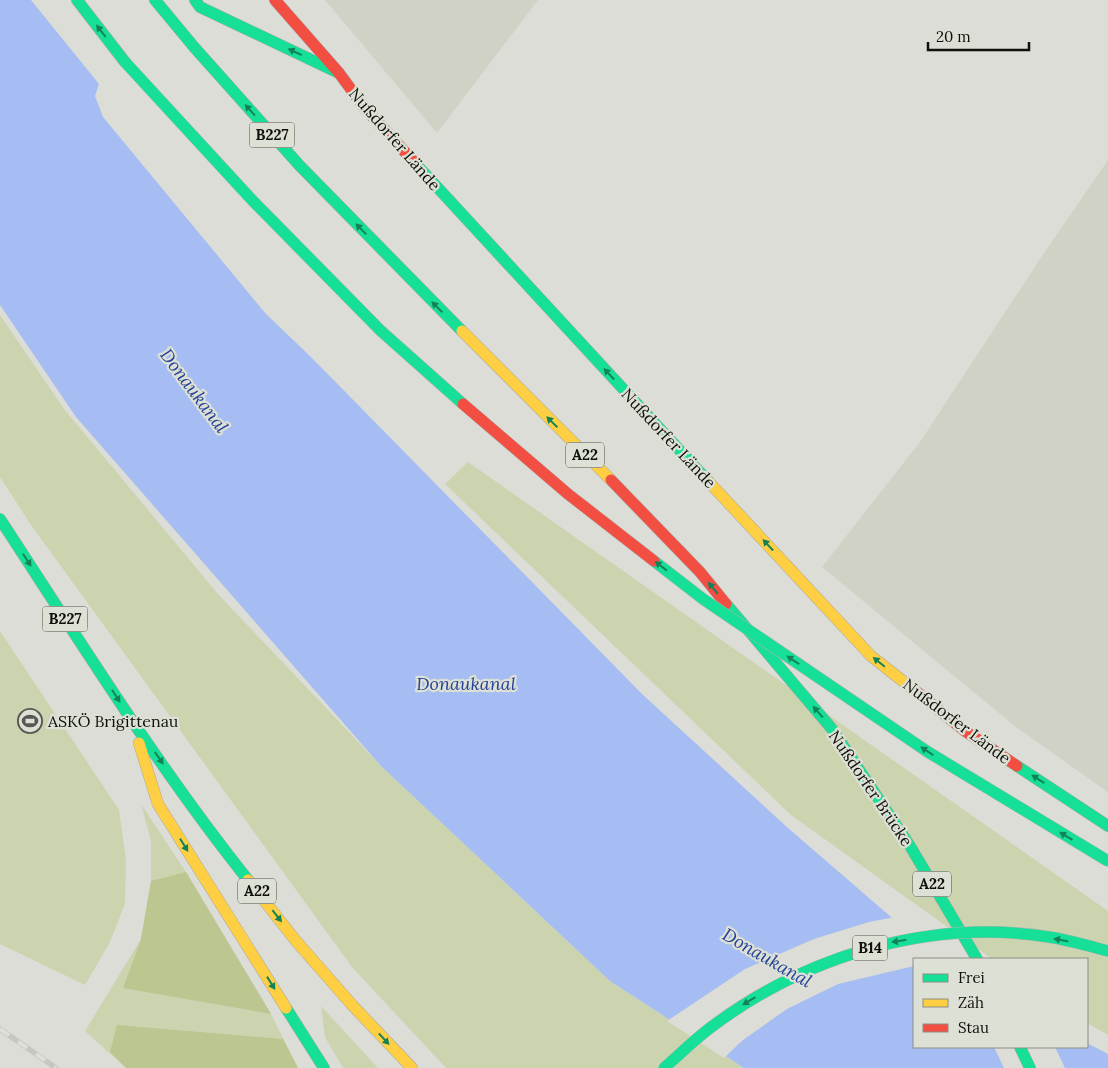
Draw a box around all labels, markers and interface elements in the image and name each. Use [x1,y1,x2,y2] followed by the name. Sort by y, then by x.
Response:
[928,20,1029,52] scale bar
[96,25,107,38] one-way arrow
[936,27,971,46] text: 20 m
[288,48,302,56] one-way arrow
[345,84,445,195] street label: Nußdorfer Lände
[245,104,256,117] one-way arrow
[250,122,294,148] road number: B227
[355,223,367,235] one-way arrow
[431,301,443,313] one-way arrow
[155,344,234,437] water label: Donaukanal
[603,369,615,381] one-way arrow
[618,384,721,492] street label: Nußdorfer Lände
[546,416,558,428] one-way arrow
[566,442,604,468] road number: A22
[762,538,773,551] one-way arrow
[22,553,32,567] one-way arrow
[655,560,668,571] one-way arrow
[708,582,719,595] one-way arrow
[42,606,88,632] road number: B227
[786,655,800,665] one-way arrow
[873,657,886,668] one-way arrow
[416,672,516,695] water label: Donaukanal
[899,674,1015,768] street label: Nußdorfer Lände
[111,689,121,702] one-way arrow
[812,706,823,719] one-way arrow
[17,708,43,734] sports icon: ASKÖ Brigittenau
[47,711,179,731] place label: ASKÖ Brigittenau
[825,726,917,850] street label: Nußdorfer Brücke
[921,747,934,756] one-way arrow
[154,751,164,765] one-way arrow
[1031,775,1045,784] one-way arrow
[1060,832,1073,841] one-way arrow
[179,839,189,852] one-way arrow
[913,872,951,896] road number: A22
[238,878,276,904] road number: A22
[272,909,282,923] one-way arrow
[718,923,816,992] water label: Donaukanal
[1052,935,1068,943] one-way arrow
[852,936,888,960] road number: B14
[891,937,907,945] one-way arrow
[913,958,1088,1048] legend
[958,968,985,987] text: Frei
[266,976,275,989] one-way arrow
[958,993,984,1012] text: Zäh
[743,996,756,1005] one-way arrow
[958,1018,989,1037] text: Stau
[378,1032,390,1044] one-way arrow

